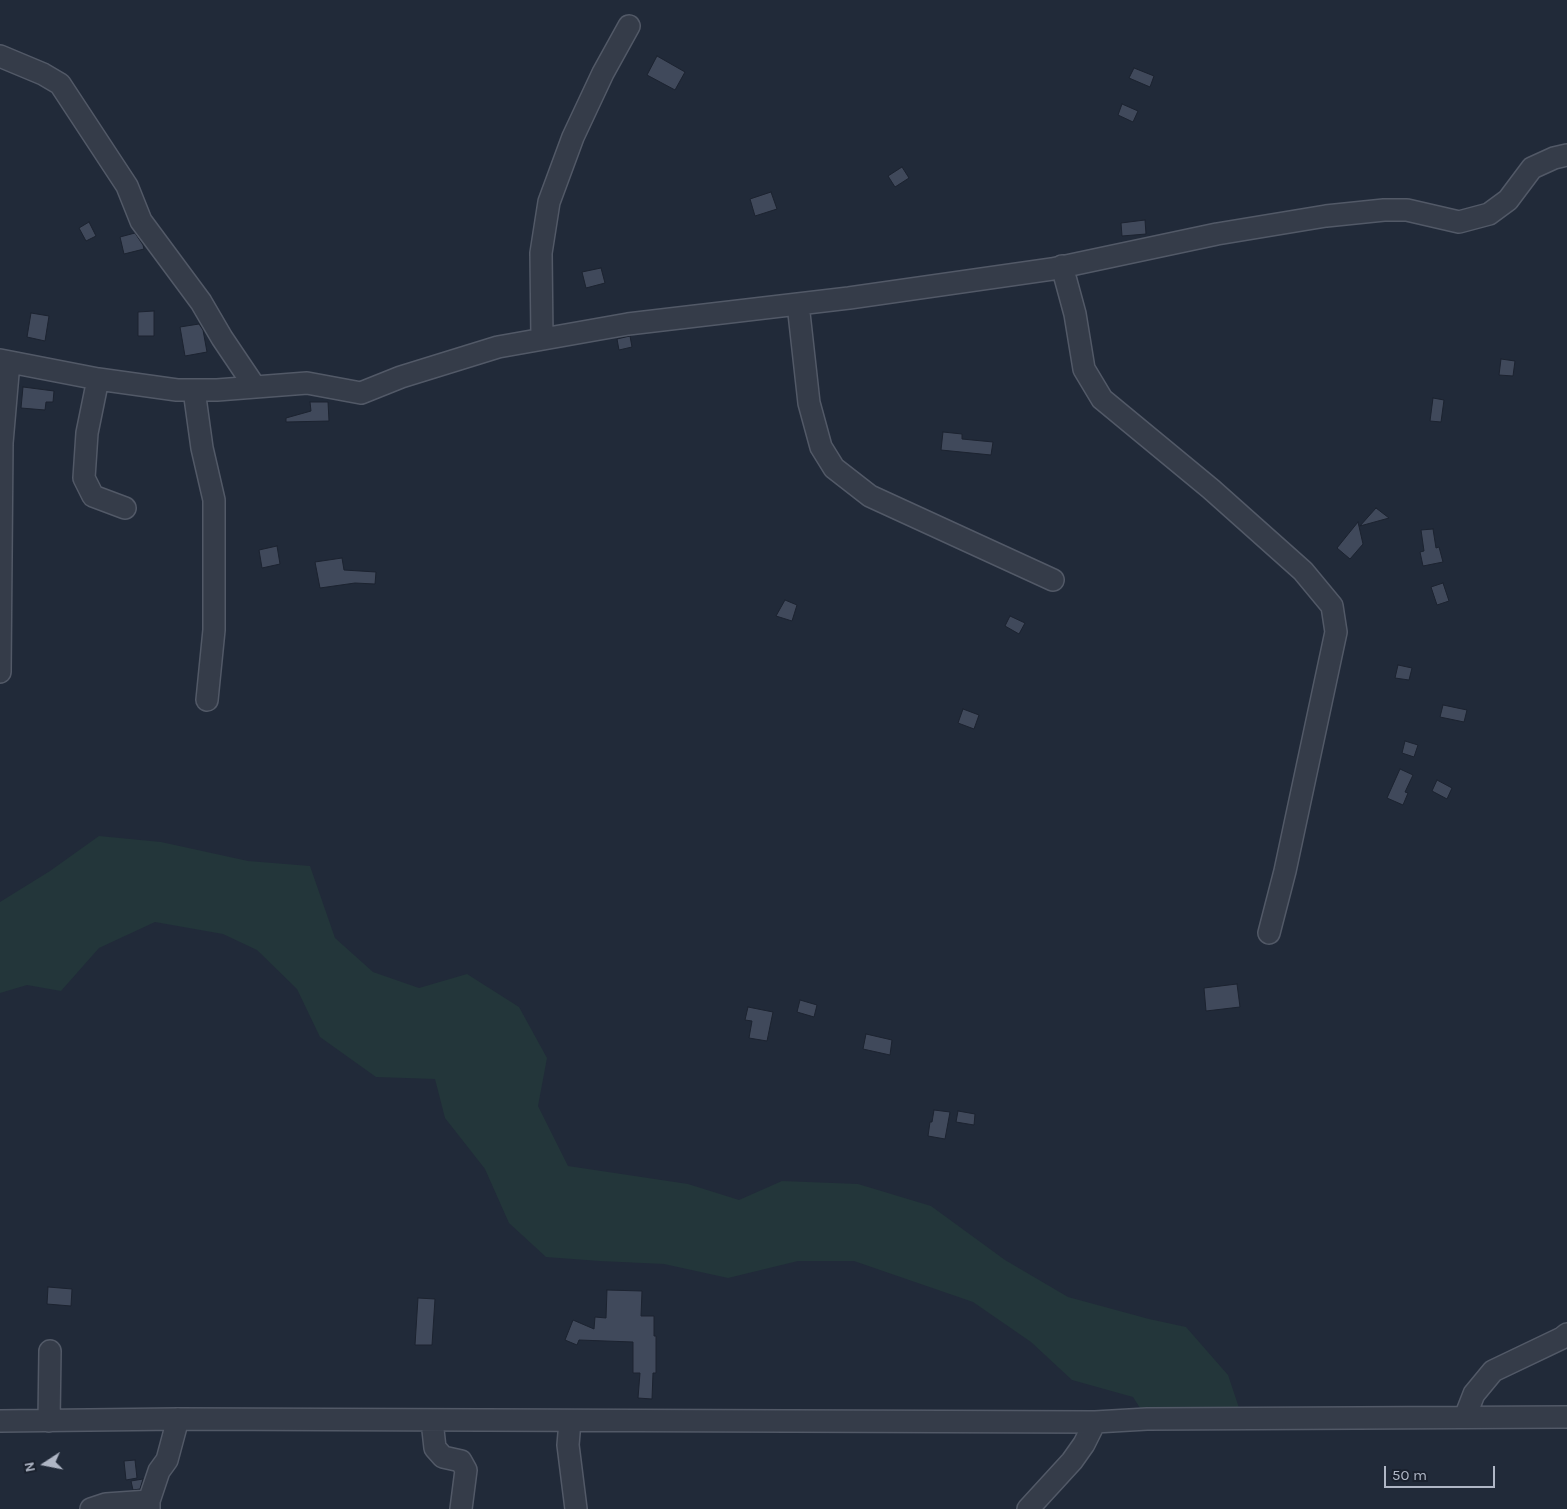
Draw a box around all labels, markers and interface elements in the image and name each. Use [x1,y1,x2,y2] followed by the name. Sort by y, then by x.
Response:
[20,1439,70,1489] north arrow
[1387,1456,1498,1488] scale bar
[20,1460,39,1474] text: N
[1392,1466,1427,1484] text: 50 m

